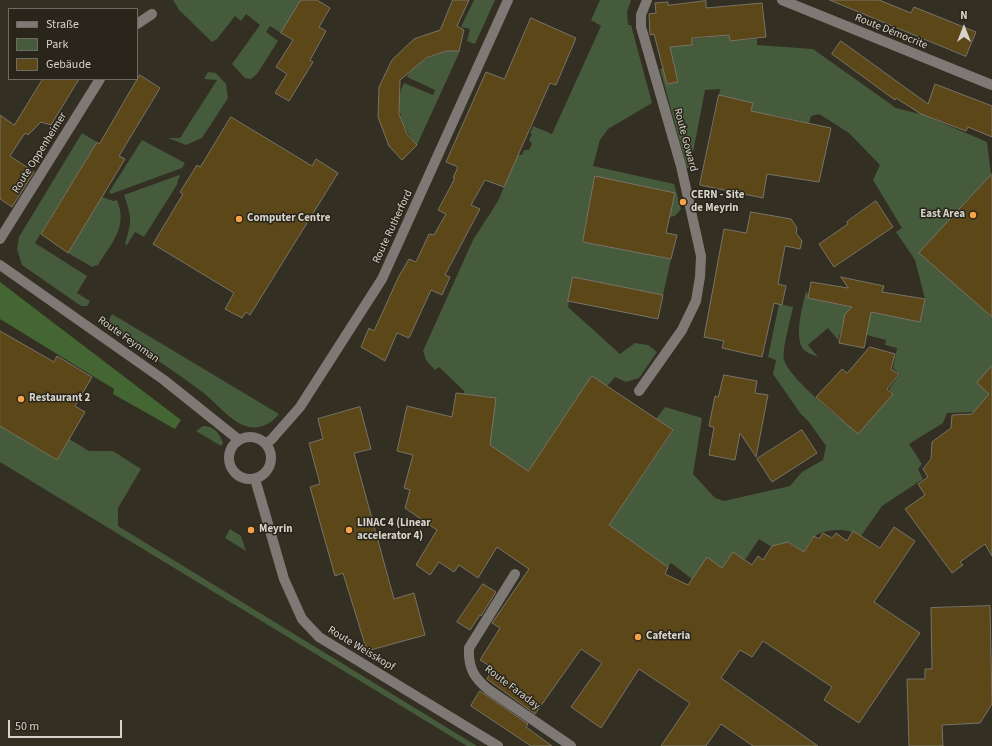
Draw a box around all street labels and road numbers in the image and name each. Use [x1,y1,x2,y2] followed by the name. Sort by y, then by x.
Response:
[853,11,929,53] street label: Route Démocrite
[670,107,700,173] street label: Route Goward
[10,110,70,196] street label: Route Oppenheimer
[370,188,416,266] street label: Route Rutherford
[95,314,161,366] street label: Route Feynman
[325,624,397,674] street label: Route Weisskopf
[482,663,542,713] street label: Route Faraday

